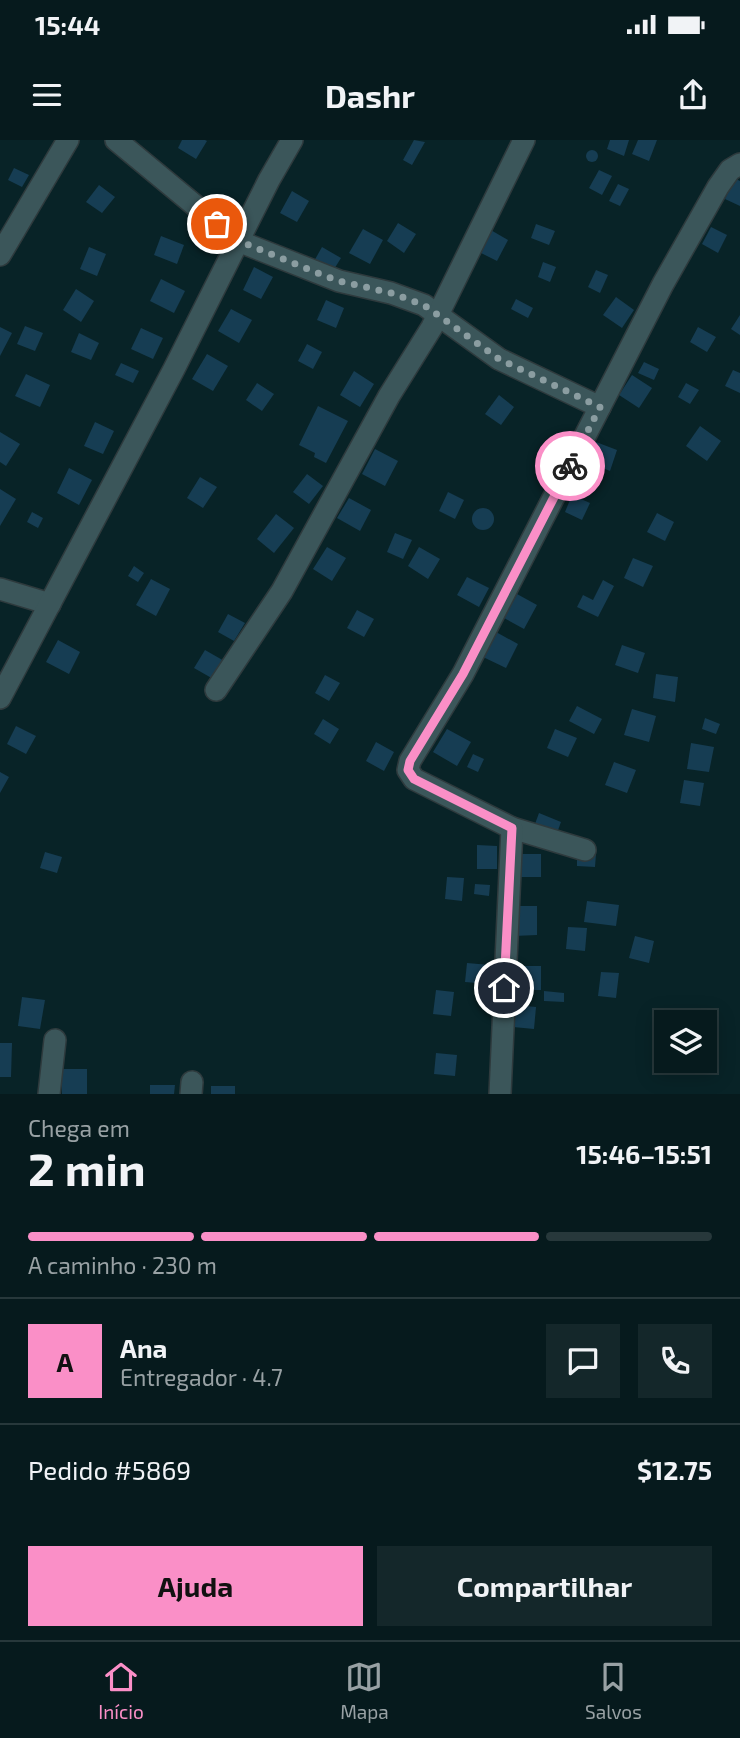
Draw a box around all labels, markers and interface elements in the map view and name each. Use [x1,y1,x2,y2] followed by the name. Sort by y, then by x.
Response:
[35,9,100,40] text: 15:44
[28,76,66,114] icon: menu
[325,76,415,114] text: Dashr
[674,76,712,114] icon: share
[187,194,247,254] pin
[198,205,236,243] icon: bag
[535,431,605,501] courier
[551,447,589,485] icon: bike
[474,958,534,1018] pin
[485,969,523,1007] icon: home
[654,1010,717,1073] map controls
[654,1010,717,1073] button: layers
[28,1114,130,1142] text: Chega em
[576,1138,712,1169] text: 15:46–15:51
[28,1140,146,1195] text: 2 min
[28,1251,217,1279] text: A caminho · 230 m
[546,1324,620,1398] button: chat
[638,1324,712,1398] button: phone
[120,1332,167,1363] text: Ana
[57,1346,73,1377] text: A
[120,1363,283,1391] text: Entregador · 4.7
[28,1454,191,1485] text: Pedido #5869
[637,1454,712,1485] text: $12.75
[28,1546,363,1626] button: Ajuda
[377,1546,712,1626] button: Compartilhar
[98,1658,144,1723] tab: Início
[340,1658,389,1723] tab: Mapa
[585,1658,642,1723] tab: Salvos

